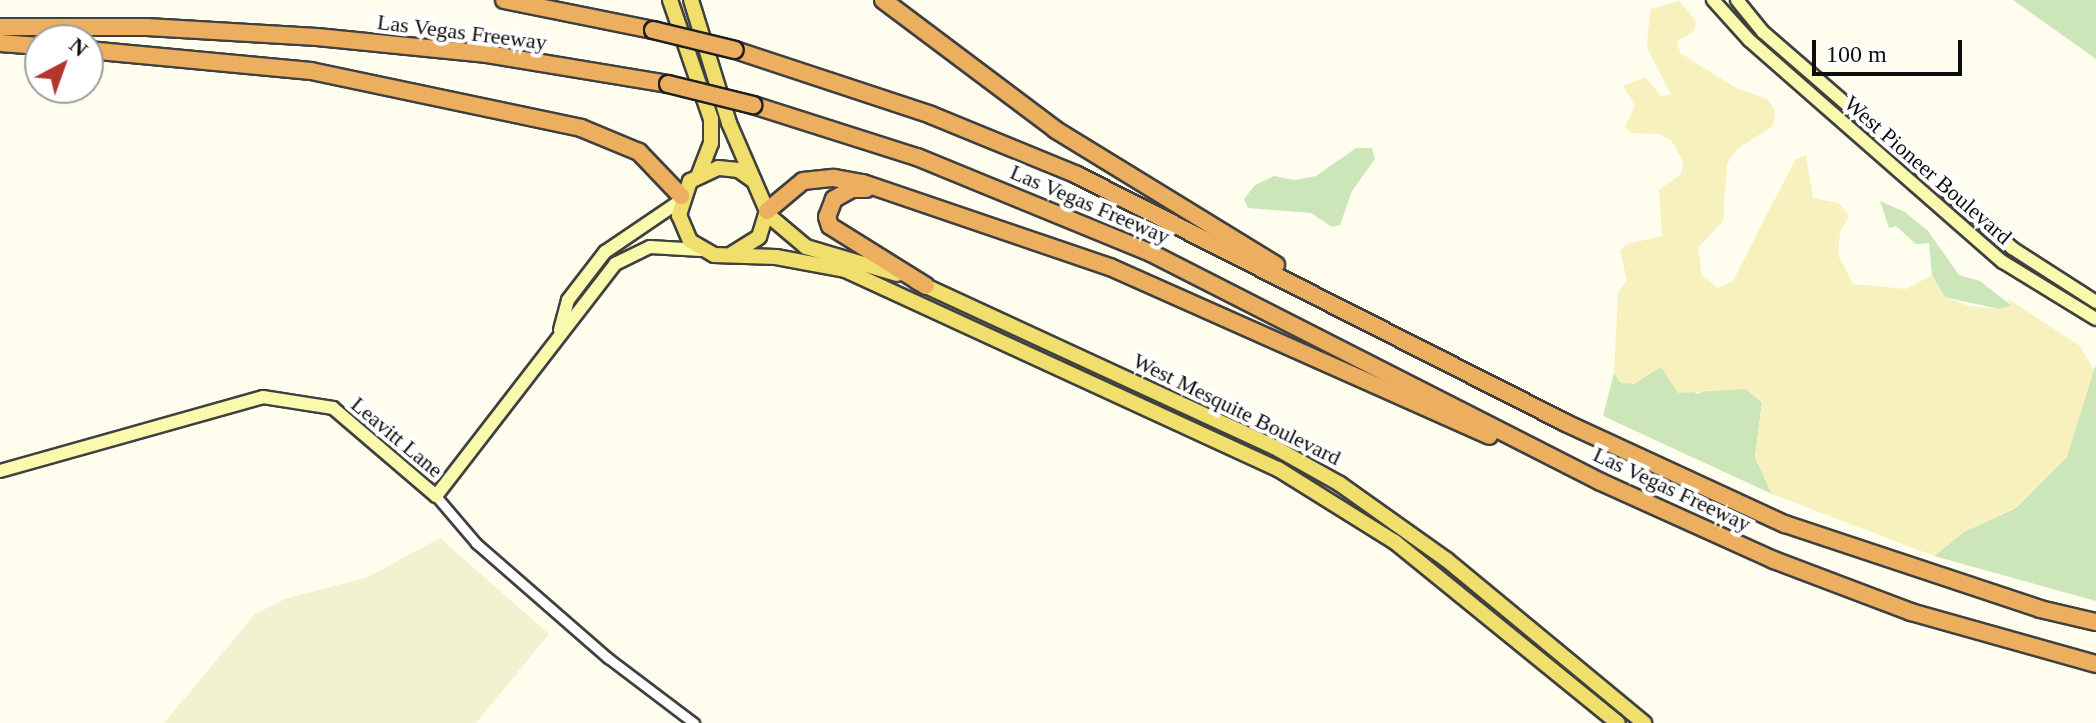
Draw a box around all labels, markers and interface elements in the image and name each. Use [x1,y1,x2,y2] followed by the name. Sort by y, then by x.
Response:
[376,8,548,56] street label: Las Vegas Freeway
[24,24,104,104] north arrow
[1816,24,1966,74] scale bar
[65,32,93,62] text: N
[1826,41,1887,67] text: 100 m
[1839,90,2017,250] street label: West Pioneer Boulevard
[1006,158,1174,250] street label: Las Vegas Freeway
[1129,347,1345,471] street label: West Mesquite Boulevard
[346,391,448,483] street label: Leavitt Lane
[1589,441,1755,537] street label: Las Vegas Freeway

